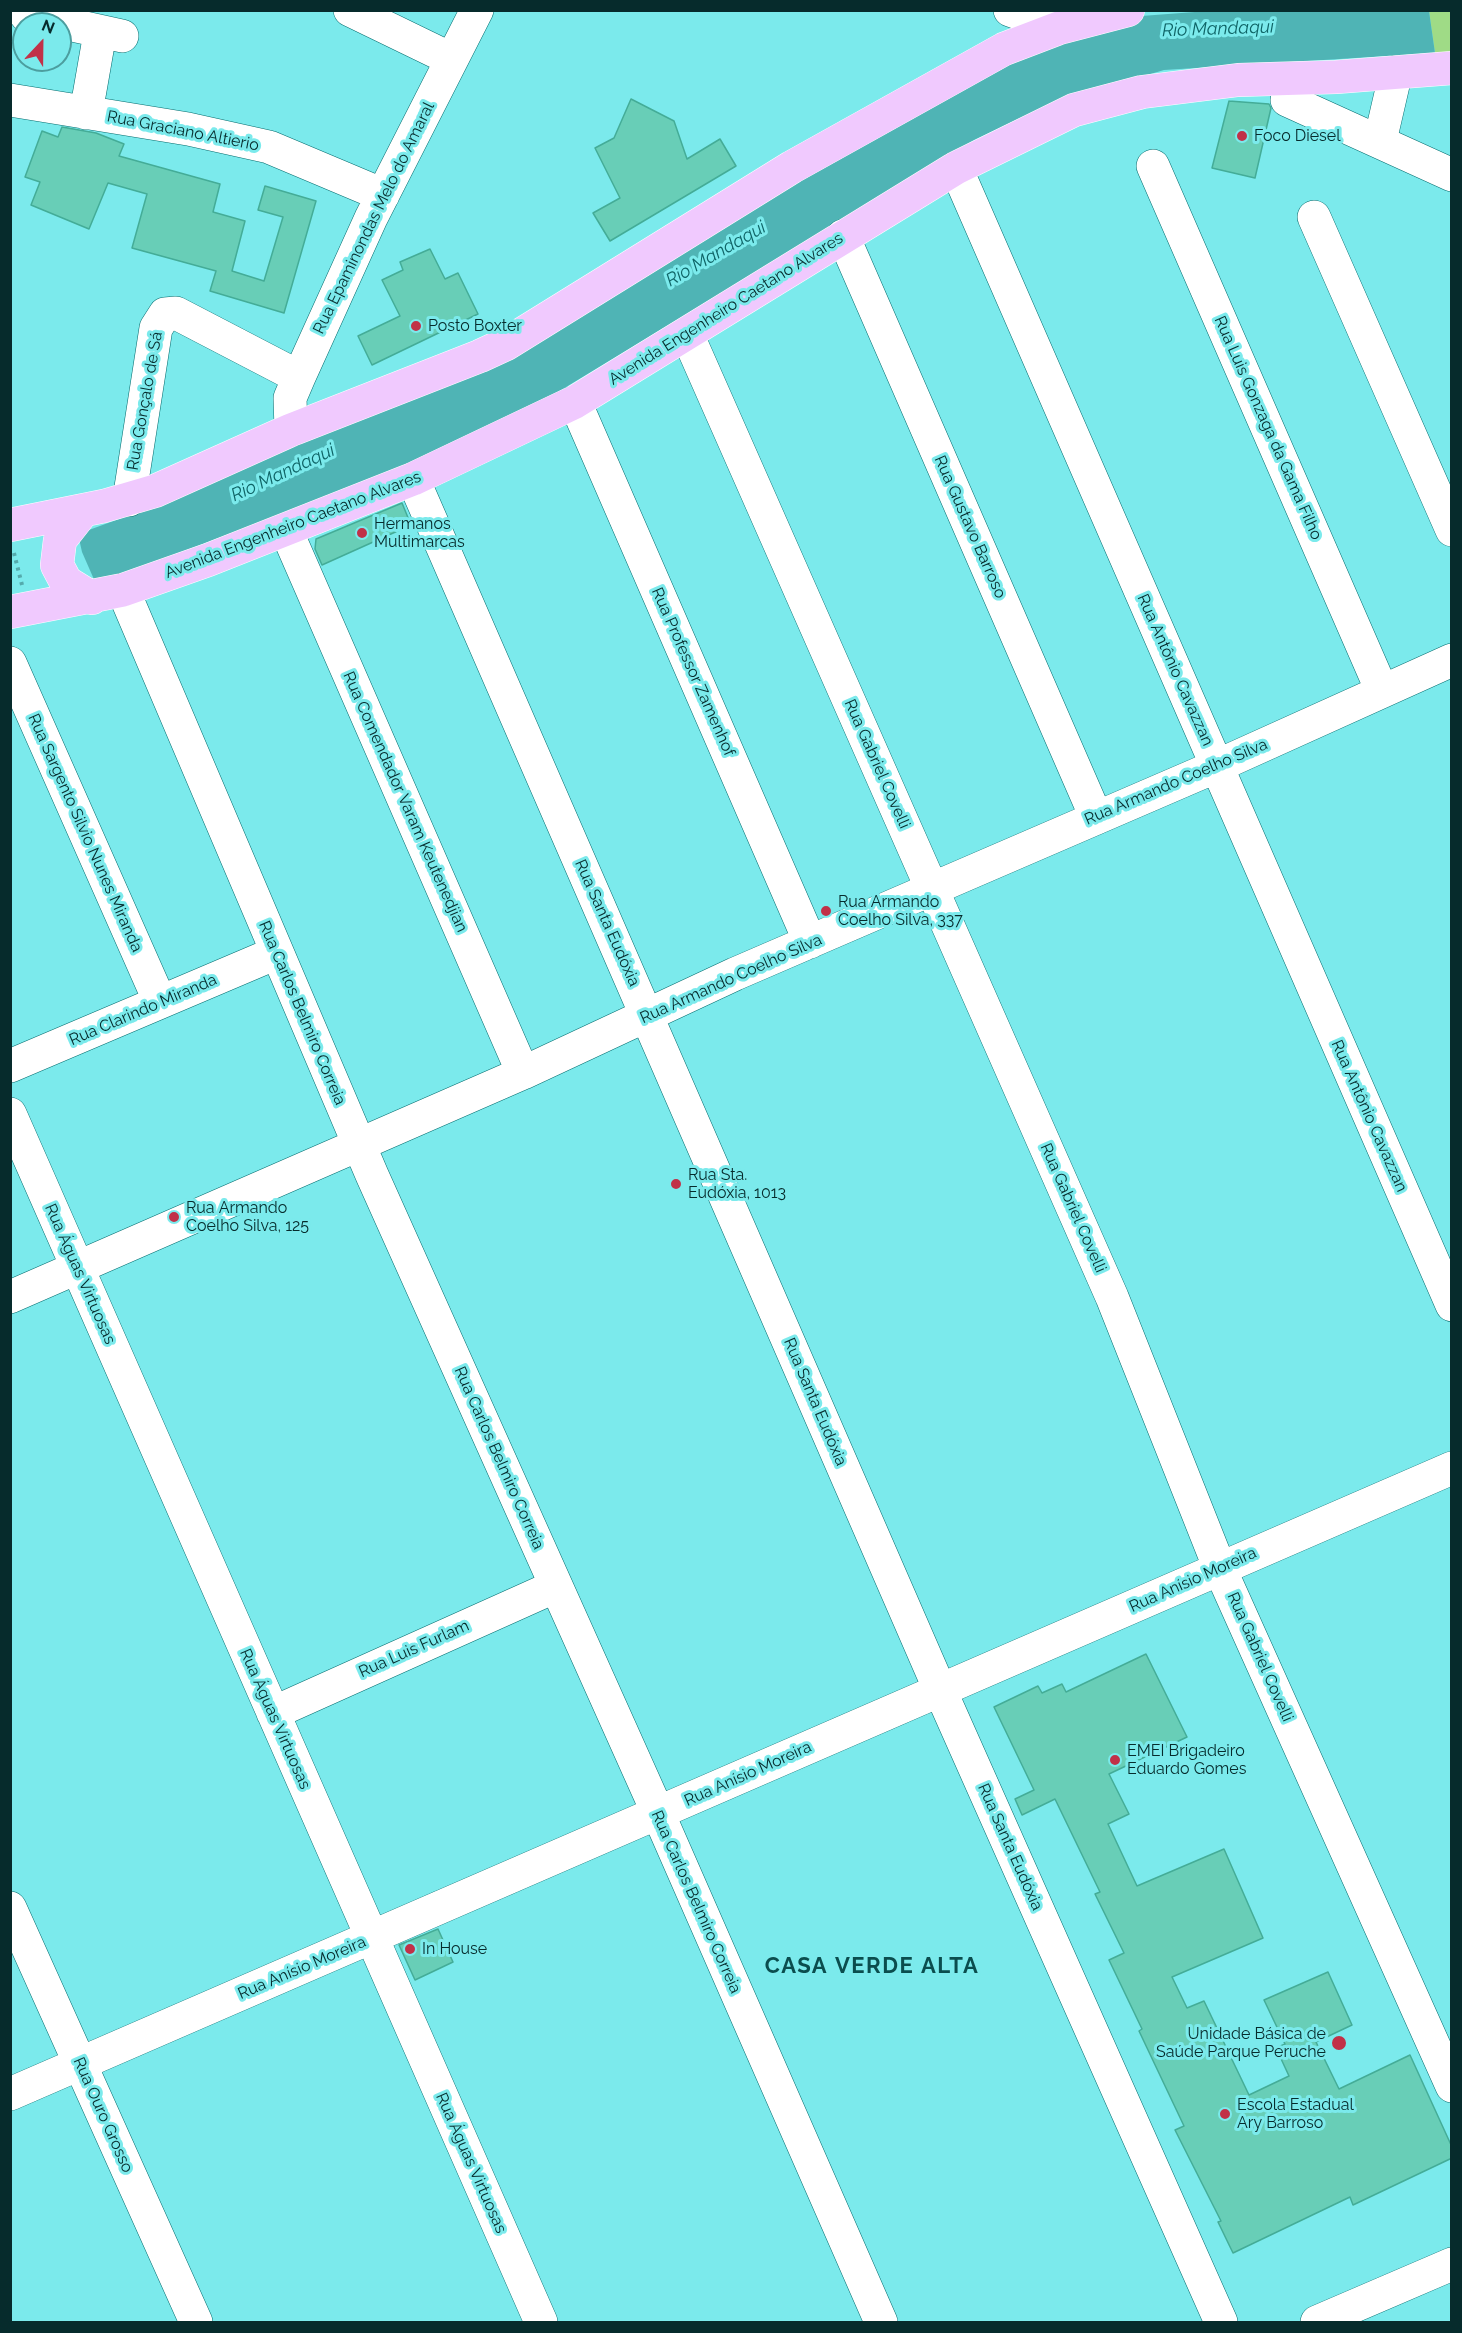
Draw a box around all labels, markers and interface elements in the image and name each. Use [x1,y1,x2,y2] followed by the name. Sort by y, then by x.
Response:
[12,12,72,72] north arrow
[39,16,57,38] text: N
[1162,16,1274,42] water label: Rio Mandaqui
[309,99,439,337] street label: Rua Epaminondas Melo do Amaral
[105,107,261,155] street label: Rua Graciano Altierio
[1254,126,1341,146] place label: Foco Diesel
[1235,129,1249,143] marker: Foco Diesel
[662,217,770,291] water label: Rio Mandaqui
[605,229,847,389] street label: Avenida Engenheiro Caetano Alvares
[1210,313,1326,543] street label: Rua Luis Gonzaga da Gama Filho
[428,316,522,336] place label: Posto Boxter
[409,319,423,333] marker: Posto Boxter
[123,330,167,472] street label: Rua Gonçalo de Sá
[228,440,338,506] water label: Rio Mandaqui
[930,453,1010,601] street label: Rua Gustavo Barroso
[162,467,424,583] street label: Avenida Engenheiro Caetano Alvares
[374,514,465,552] place label: Hermanos Multimarcas
[355,526,369,540] marker: Hermanos Multimarcas
[647,585,739,759] street label: Rua Professor Zamenhof
[1133,591,1217,749] street label: Rua Antônio Cavazzan
[339,669,471,935] street label: Rua Comendador Varam Keutenedjian
[840,696,914,832] street label: Rua Gabriel Covelli
[24,711,146,955] street label: Rua Sargento Silvio Nunes Miranda
[1082,735,1270,829] street label: Rua Armando Coelho Silva
[570,857,644,989] street label: Rua Santa Eudóxia
[838,892,963,930] place label: Rua Armando Coelho Silva, 337
[819,904,833,918] marker: Rua Armando Coelho Silva, 337
[254,918,350,1108] street label: Rua Carlos Belmiro Correia
[637,930,825,1028] street label: Rua Armando Coelho Silva
[66,970,220,1050] street label: Rua Clarindo Miranda
[1327,1037,1411,1195] street label: Rua Antônio Cavazzan
[1036,1140,1110,1276] street label: Rua Gabriel Covelli
[688,1165,786,1203] place label: Rua Sta. Eudóxia, 1013
[669,1177,683,1191] marker: Rua Sta. Eudóxia, 1013
[186,1198,309,1236] place label: Rua Armando Coelho Silva, 125
[40,1201,120,1347] street label: Rua Águas Virtuosas
[167,1210,181,1224] marker: Rua Armando Coelho Silva, 125
[779,1335,851,1469] street label: Rua Santa Eudóxia
[450,1364,548,1552] street label: Rua Carlos Belmiro Correia
[1127,1543,1259,1617] street label: Rua Anísio Moreira
[1223,1589,1297,1725] street label: Rua Gabriel Covelli
[356,1616,472,1682] street label: Rua Luis Furlam
[235,1646,315,1792] street label: Rua Águas Virtuosas
[682,1737,814,1811] street label: Rua Anísio Moreira
[1127,1741,1246,1779] place label: EMEI Brigadeiro Eduardo Gomes
[1108,1753,1122,1767] marker: EMEI Brigadeiro Eduardo Gomes
[973,1781,1047,1913] street label: Rua Santa Eudóxia
[647,1808,745,1996] street label: Rua Carlos Belmiro Correia
[235,1932,369,2004] street label: Rua Anísio Moreira
[422,1939,487,1959] place label: In House
[403,1942,417,1956] marker: In House
[765,1953,979,1979] district label: CASA VERDE ALTA
[1156,2024,1326,2062] place label: Unidade Básica de Saúde Parque Peruche
[1330,2034,1348,2052] marker: Unidade Básica de Saúde Parque Peruche
[69,2054,137,2176] street label: Rua Ouro Grosso
[431,2090,511,2236] street label: Rua Águas Virtuosas
[1237,2095,1354,2133] place label: Escola Estadual Ary Barroso
[1218,2107,1232,2121] marker: Escola Estadual Ary Barroso

